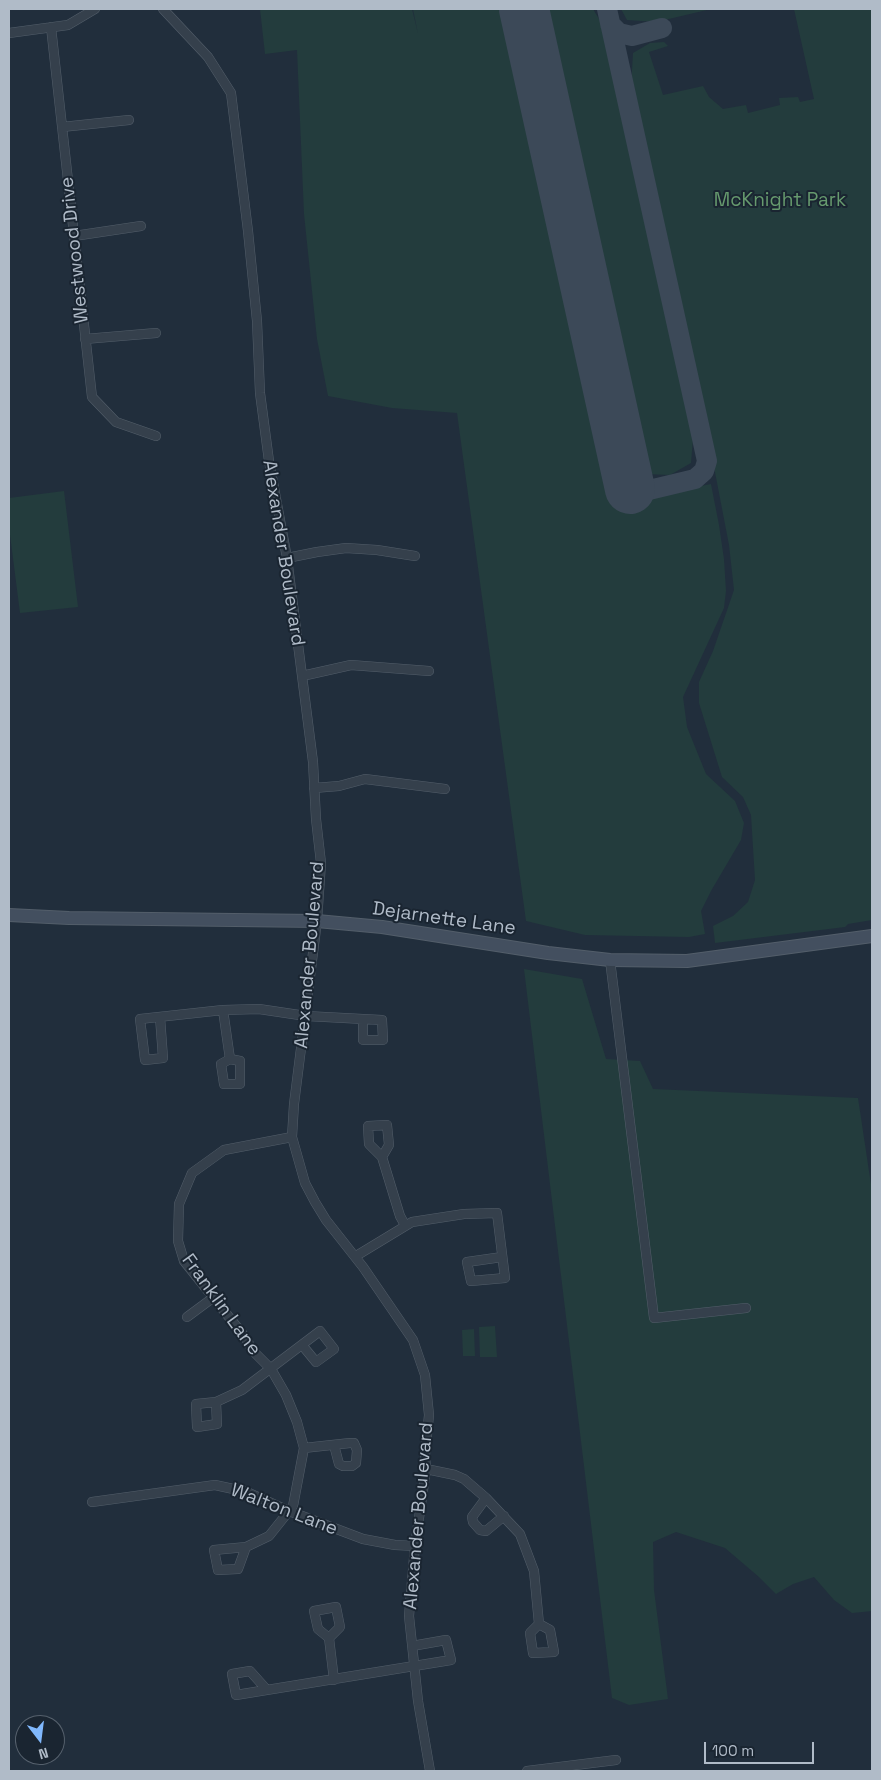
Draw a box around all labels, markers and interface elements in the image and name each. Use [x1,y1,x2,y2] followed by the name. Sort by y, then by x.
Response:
[56,176,94,324] street label: Westwood Drive
[714,190,846,212] park label: McKnight Park
[257,458,309,648] street label: Alexander Boulevard
[290,860,330,1050] street label: Alexander Boulevard
[371,898,517,940] street label: Dejarnette Lane
[177,1250,265,1360] street label: Franklin Lane
[399,1421,439,1611] street label: Alexander Boulevard
[227,1479,341,1541] street label: Walton Lane
[15,1715,65,1765] north arrow
[706,1732,816,1764] scale bar
[712,1741,754,1760] text: 100 m
[37,1744,50,1763] text: N

